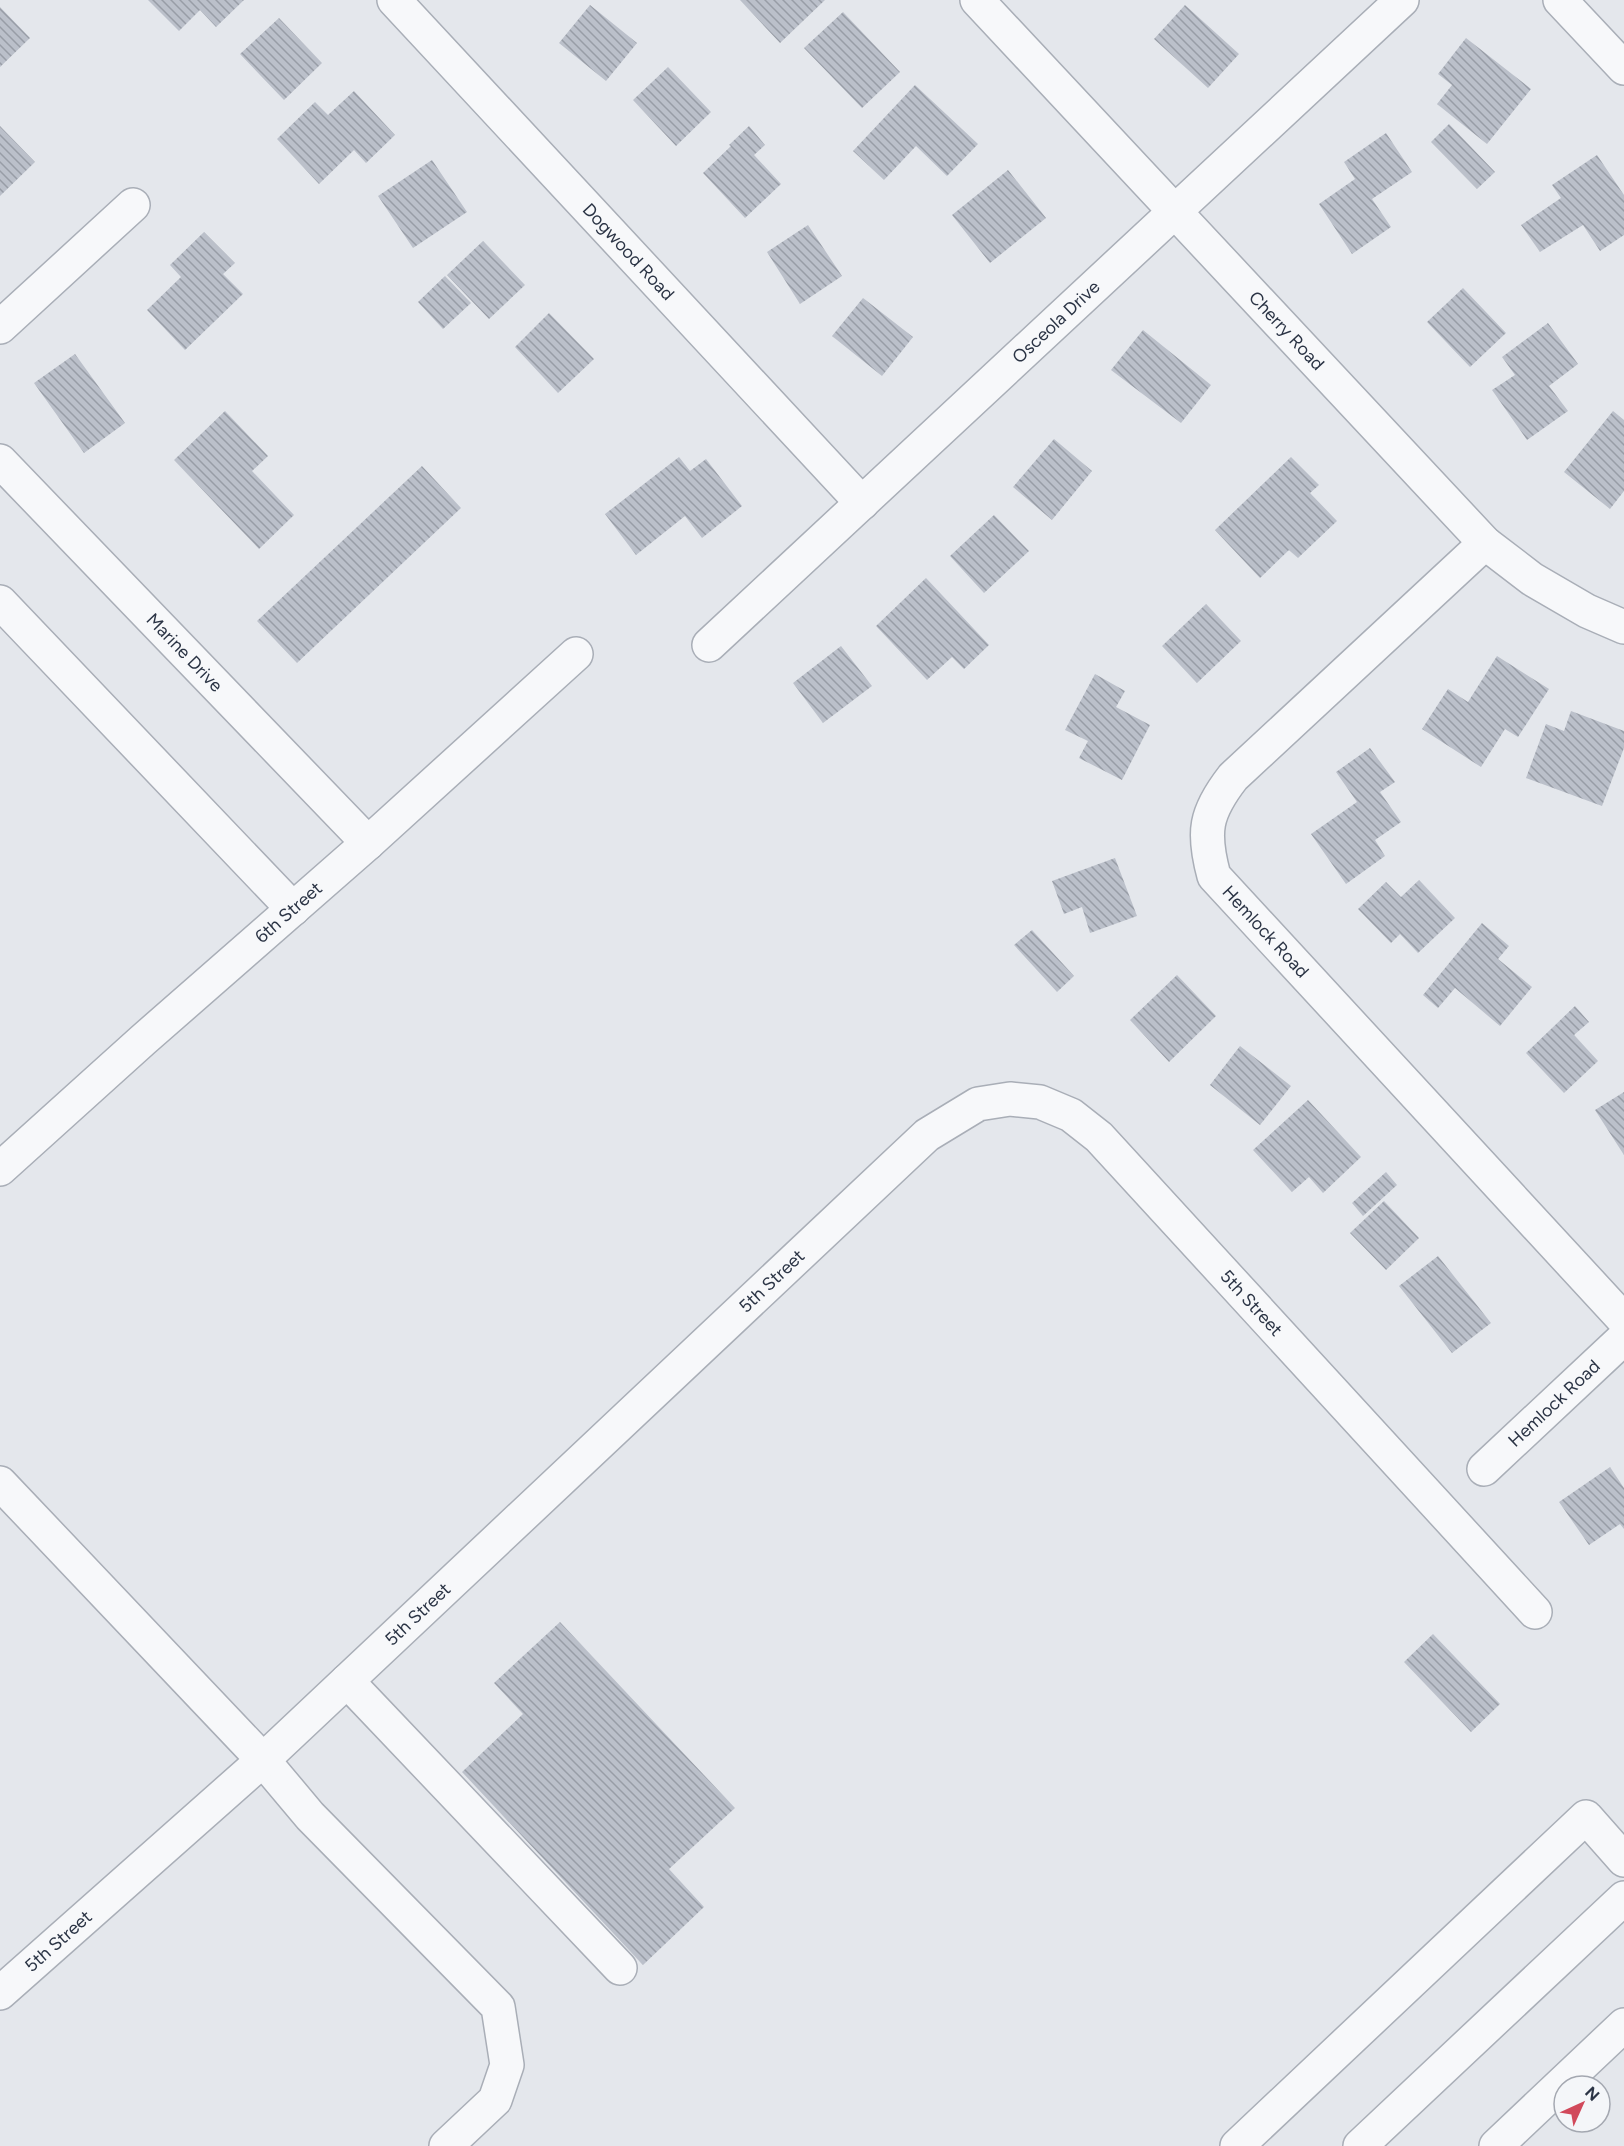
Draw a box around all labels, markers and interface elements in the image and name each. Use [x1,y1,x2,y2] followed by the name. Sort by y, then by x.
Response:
[578,199,679,305] street label: Dogwood Road
[1008,276,1104,368] street label: Osceola Drive
[1244,287,1329,375] street label: Cherry Road
[142,609,228,697] street label: Marine Drive
[250,877,327,948] street label: 6th Street
[1218,881,1313,982] street label: Hemlock Road
[734,1245,809,1317] street label: 5th Street
[1215,1265,1287,1341] street label: 5th Street
[1504,1355,1605,1452] street label: Hemlock Road
[380,1578,455,1650] street label: 5th Street
[20,1906,97,1977] street label: 5th Street
[1552,2074,1612,2134] north arrow
[1581,2083,1603,2105] text: N

